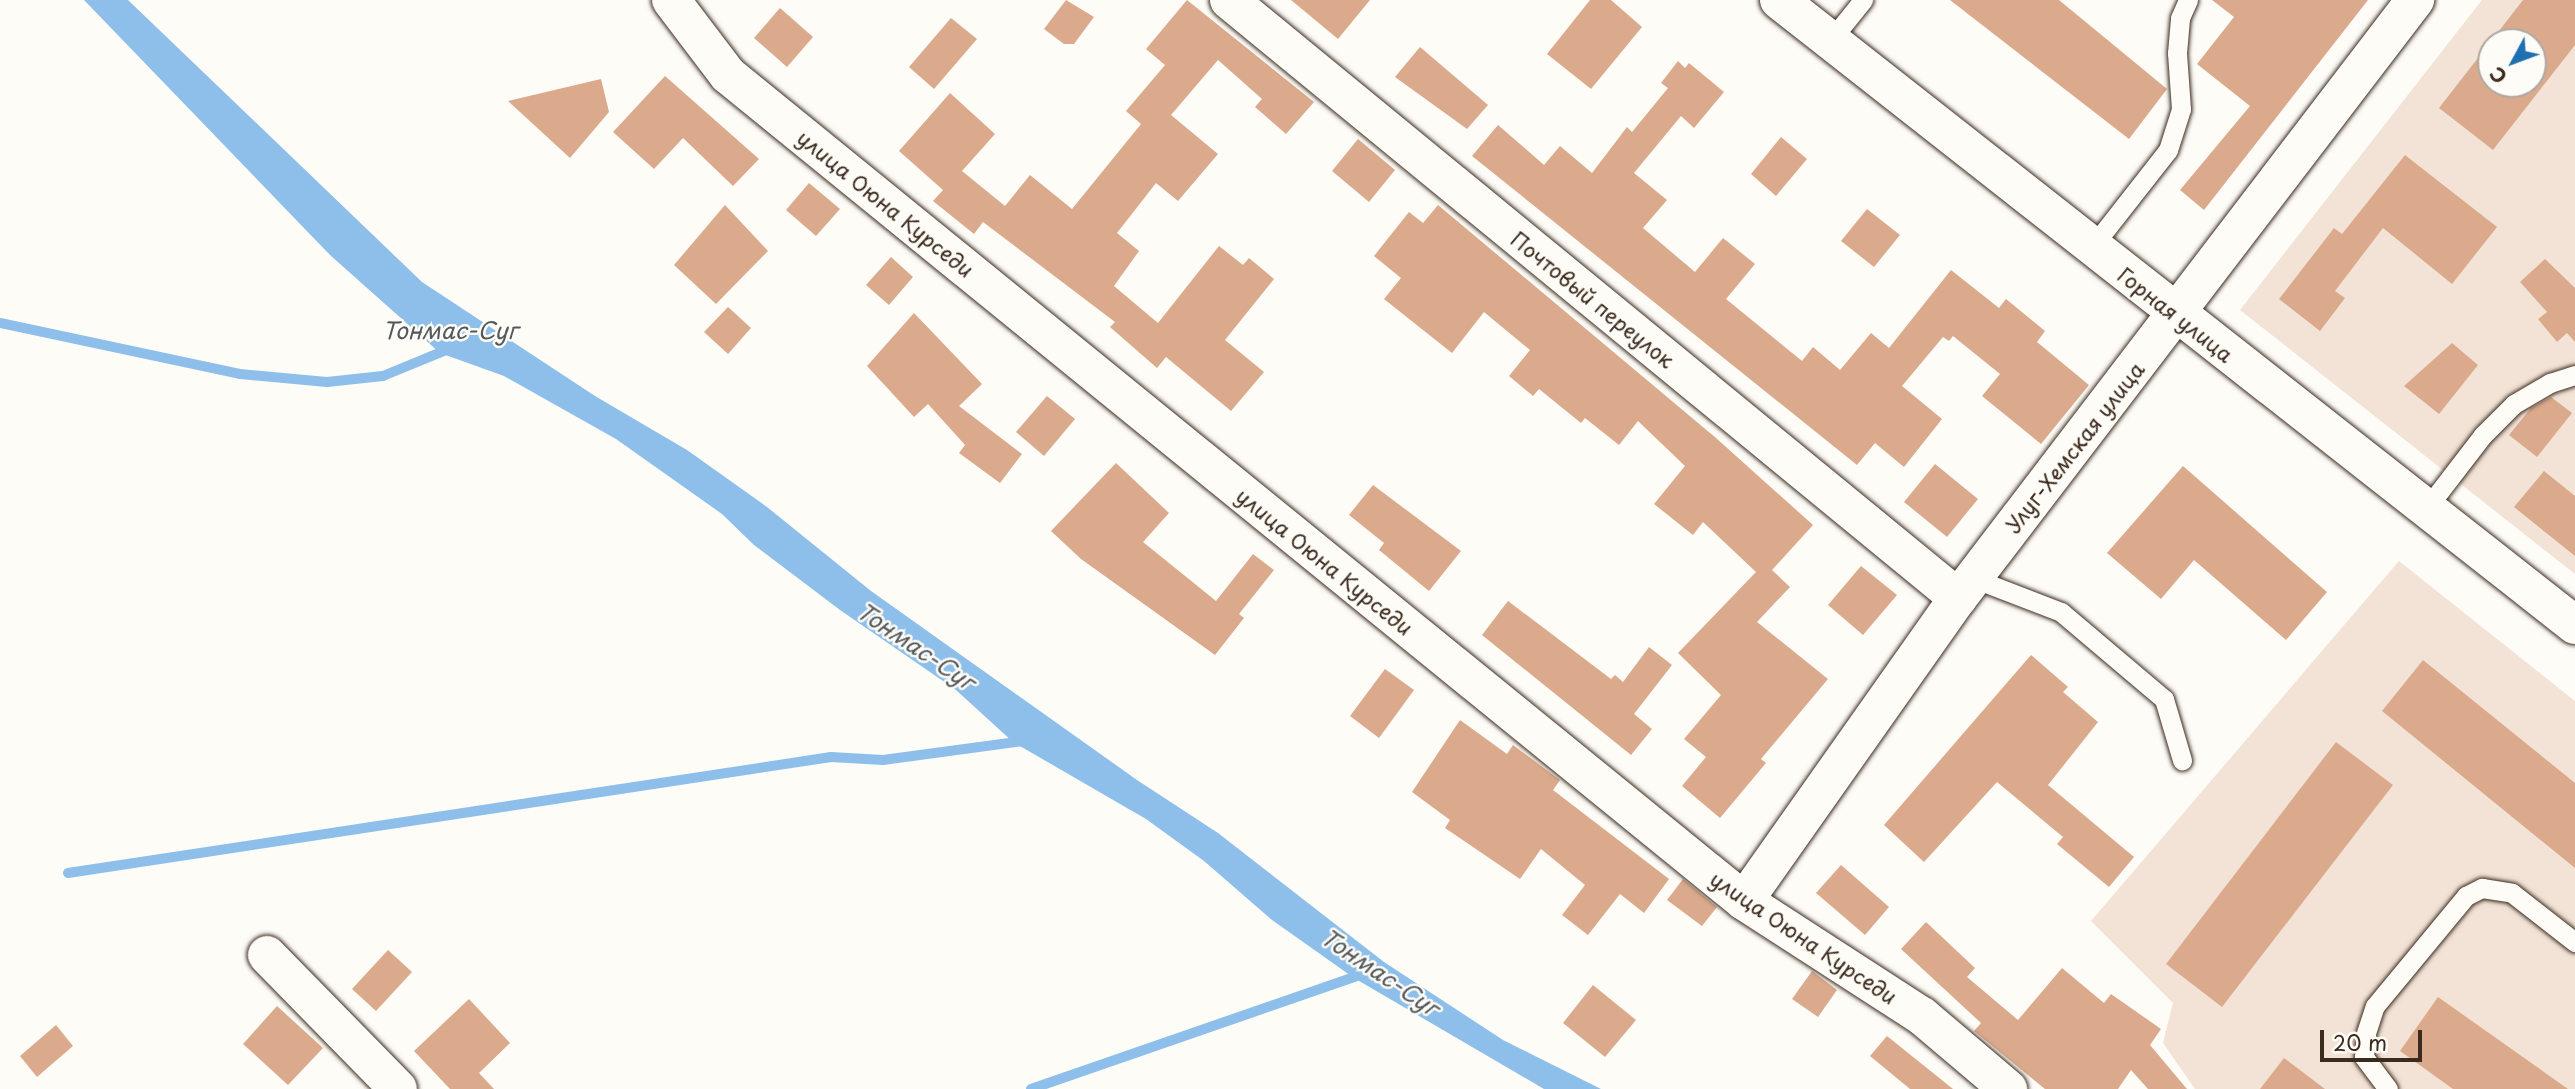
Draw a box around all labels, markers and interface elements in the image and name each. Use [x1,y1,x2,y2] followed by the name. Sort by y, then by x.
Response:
[2477,28,2547,98] north arrow
[2482,61,2513,90] text: С
[792,124,980,282] street label: улица Оюна Курседи
[1507,226,1679,372] street label: Почтовый переулок
[2113,261,2239,367] street label: Горная улица
[382,316,518,344] water label: Тонмас-Суг
[1999,356,2149,538] street label: Улуг-Хемская улица
[1231,482,1419,640] street label: улица Оюна Курседи
[852,597,980,695] water label: Тонмас-Суг
[1705,865,1903,1009] street label: улица Оюна Курседи
[1316,923,1444,1021] water label: Тонмас-Суг
[2323,1016,2424,1060] scale bar
[2333,1026,2387,1058] text: 20 m

